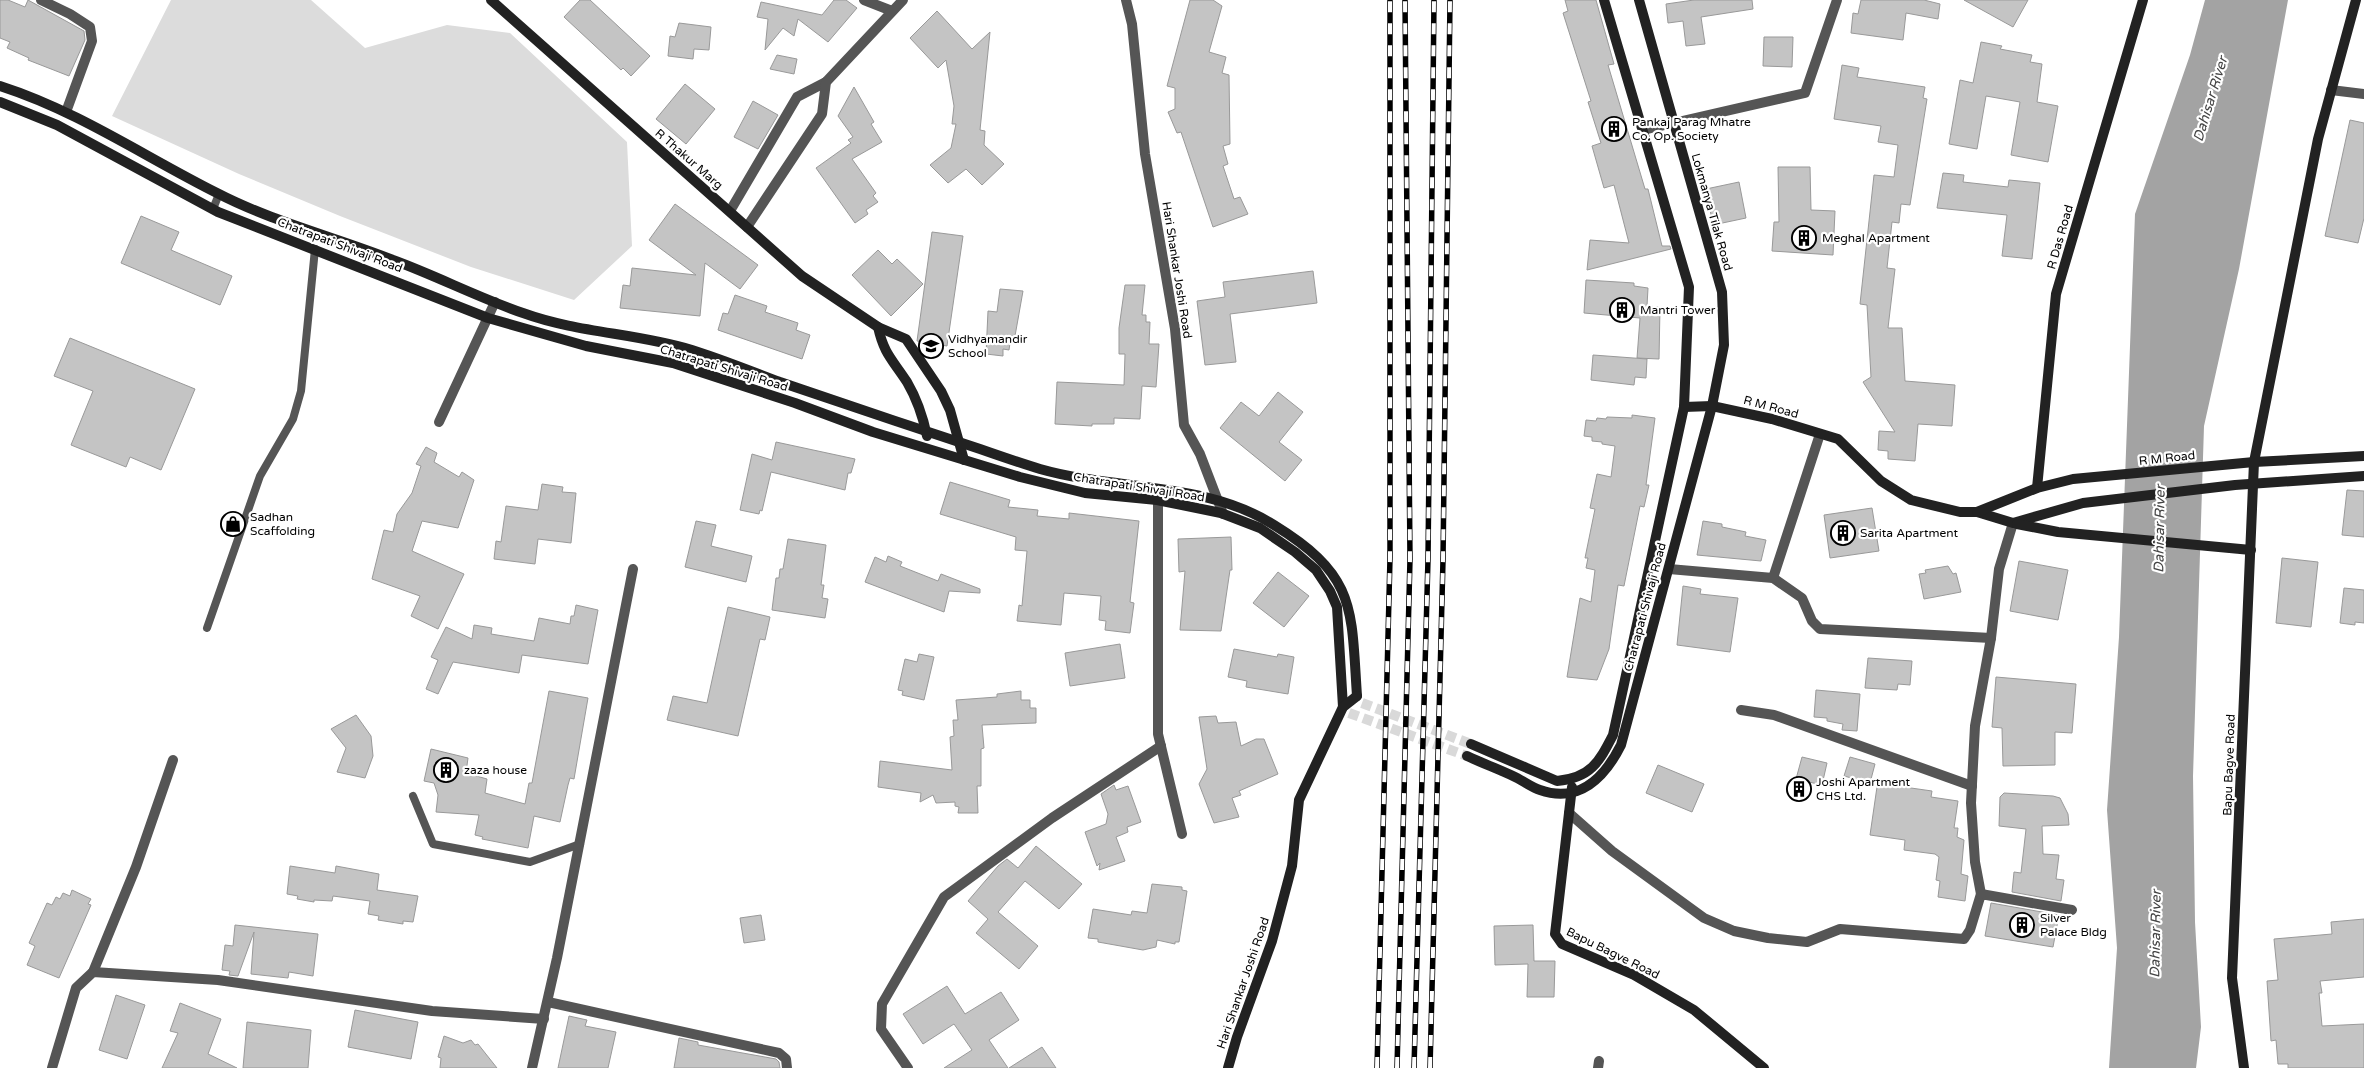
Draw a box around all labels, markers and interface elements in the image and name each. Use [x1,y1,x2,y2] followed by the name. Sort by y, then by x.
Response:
[2189,53,2232,144] water label: Dahisar River
[1632,115,1751,143] place label: Pankaj Parag Mhatre Co. Op. Society
[1601,116,1627,142] building icon: Pankaj Parag Mhatre Co. Op. Society
[652,126,726,192] street label: R Thakur Marg
[1689,152,1735,272] street label: Lokmanya Tilak Road
[1159,201,1195,339] street label: Hari Shankar Joshi Road
[2044,203,2076,271] street label: R Das Road
[275,215,405,275] street label: Chatrapati Shivaji Road
[1791,225,1817,251] building icon: Meghal Apartment
[1822,231,1930,245] place label: Meghal Apartment
[1609,297,1635,323] building icon: Mantri Tower
[1640,303,1716,317] place label: Mantri Tower
[948,332,1028,360] place label: Vidhyamandir School
[918,333,944,359] school or university icon: Vidhyamandir School
[658,342,790,394] street label: Chatrapati Shivaji Road
[1742,393,1800,421] street label: R M Road
[2138,448,2196,468] street label: R M Road
[1072,470,1206,504] street label: Chatrapati Shivaji Road
[2150,483,2169,573] water label: Dahisar River
[250,510,315,538] place label: Sadhan Scaffolding
[220,511,246,537] shop icon: Sadhan Scaffolding
[1830,520,1856,546] building icon: Sarita Apartment
[1860,526,1959,540] place label: Sarita Apartment
[1621,541,1669,673] street label: Chatrapati Shivaji Road
[2220,714,2238,816] street label: Bapu Bagve Road
[433,757,459,783] building icon: zaza house
[464,763,527,777] place label: zaza house
[1816,775,1910,803] place label: Joshi Apartment CHS Ltd.
[1786,776,1812,802] building icon: Joshi Apartment CHS Ltd.
[2146,888,2165,978] water label: Dahisar River
[2040,911,2107,939] place label: Silver Palace Bldg
[2009,912,2035,938] building icon: Silver Palace Bldg
[1214,915,1272,1051] street label: Hari Shankar Joshi Road
[1564,924,1662,982] street label: Bapu Bagve Road

